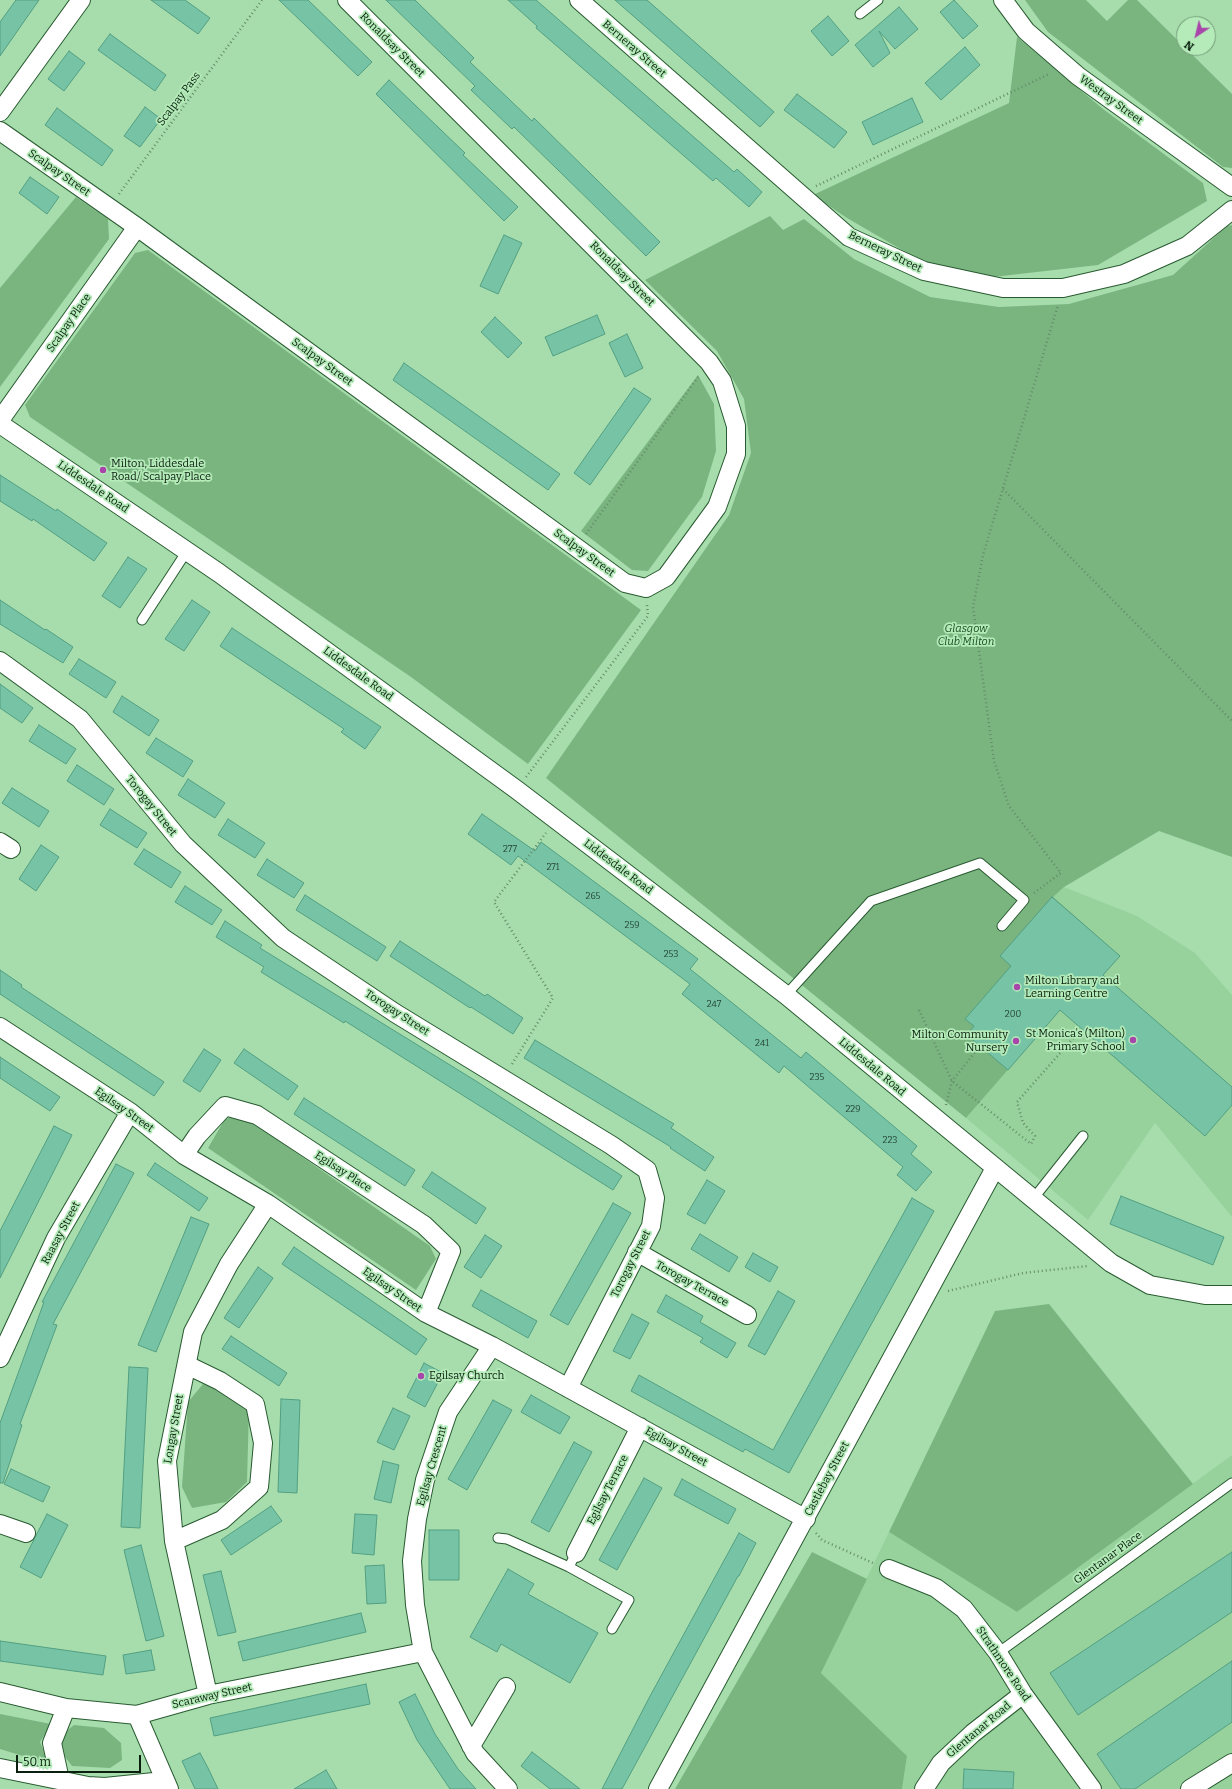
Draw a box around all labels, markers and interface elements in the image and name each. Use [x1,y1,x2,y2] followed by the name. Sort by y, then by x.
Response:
[357,10,427,80] street label: Ronaldsay Street
[1176,16,1216,56] north arrow
[599,18,669,80] street label: Berneray Street
[1182,38,1197,53] text: N
[154,69,204,129] street label: Scalpay Pass
[1077,73,1145,127] street label: Westray Street
[26,147,92,199] street label: Scalpay Street
[846,229,924,275] street label: Berneray Street
[587,239,657,309] street label: Ronaldsay Street
[44,291,94,355] street label: Scalpay Place
[289,335,355,389] street label: Scalpay Street
[111,457,211,483] place label: Milton, Liddesdale Road/ Scalpay Place
[55,458,131,516] street label: Liddesdale Road
[98,465,108,475] marker: Milton, Liddesdale Road/ Scalpay Place
[551,526,617,580] street label: Scalpay Street
[938,622,994,648] park label: Glasgow Club Milton
[320,644,396,704] street label: Liddesdale Road
[123,773,179,839] street label: Torogay Street
[581,837,655,897] street label: Liddesdale Road
[503,844,517,854] house number: 277
[546,862,560,872] house number: 271
[586,891,600,901] house number: 265
[625,920,639,930] house number: 259
[664,949,678,959] house number: 253
[1025,974,1119,1000] place label: Milton Library and Learning Centre
[1012,982,1022,992] marker: Milton Library and Learning Centre
[362,987,432,1039] street label: Torogay Street
[707,999,721,1009] house number: 247
[1005,1009,1021,1019] house number: 200
[1026,1027,1125,1053] place label: St Monica's (Milton) Primary School
[912,1028,1008,1054] place label: Milton Community Nursery
[836,1035,908,1099] street label: Liddesdale Road
[1128,1035,1138,1045] marker: St Monica's (Milton) Primary School
[1011,1036,1021,1046] marker: Milton Community Nursery
[755,1038,769,1048] house number: 241
[810,1072,824,1082] house number: 235
[92,1085,156,1135] street label: Egilsay Street
[845,1104,861,1114] house number: 229
[883,1135,897,1145] house number: 223
[312,1149,374,1195] street label: Egilsay Place
[39,1199,83,1267] street label: Raasay Street
[608,1228,654,1300] street label: Torogay Street
[653,1258,731,1310] street label: Torogay Terrace
[360,1265,424,1315] street label: Egilsay Street
[429,1369,504,1383] place label: Egilsay Church
[416,1371,426,1381] marker: Egilsay Church
[161,1393,187,1465] street label: Longay Street
[414,1424,450,1508] street label: Egilsay Crescent
[643,1424,709,1470] street label: Egilsay Street
[802,1440,852,1518] street label: Castlebay Street
[585,1453,631,1527] street label: Egilsay Terrace
[1071,1529,1145,1587] street label: Glentanar Place
[973,1624,1033,1704] street label: Strathmore Road
[171,1680,253,1712] street label: Scaraway Street
[944,1699,1014,1761] street label: Glentanar Road
[18,1747,143,1773] scale bar
[23,1755,51,1769] text: 50 m

